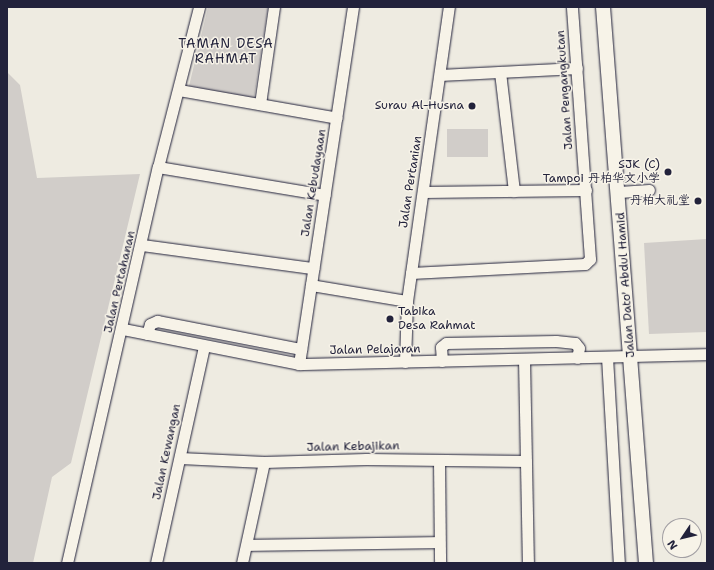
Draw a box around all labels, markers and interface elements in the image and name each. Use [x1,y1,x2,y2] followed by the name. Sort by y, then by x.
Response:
[554,30,576,150] street label: Jalan Pengangkutan
[178,37,274,68] district label: TAMAN DESA RAHMAT
[375,99,464,113] place label: Surau Al-Husna
[467,101,477,111] marker: Surau Al-Husna
[298,128,330,238] street label: Jalan Kebudayaan
[397,135,425,229] street label: Jalan Pertanian
[543,158,660,186] place label: SJK (C) Tampoi 丹柏华文小学
[663,167,673,177] marker: SJK (C) Tampoi 丹柏华文小学
[630,194,690,208] place label: 丹柏大礼堂
[693,196,703,206] marker: 丹柏大礼堂
[614,212,638,358] street label: Jalan Dato' Abdul Hamid
[101,229,139,335] street label: Jalan Pertahanan
[398,305,475,333] place label: Tabika Desa Rahmat
[385,314,395,324] marker: Tabika Desa Rahmat
[329,342,421,358] street label: Jalan Pelajaran
[150,403,184,501] street label: Jalan Kewangan
[306,439,400,455] street label: Jalan Kebajikan
[662,518,702,558] north arrow
[664,537,681,552] text: N

